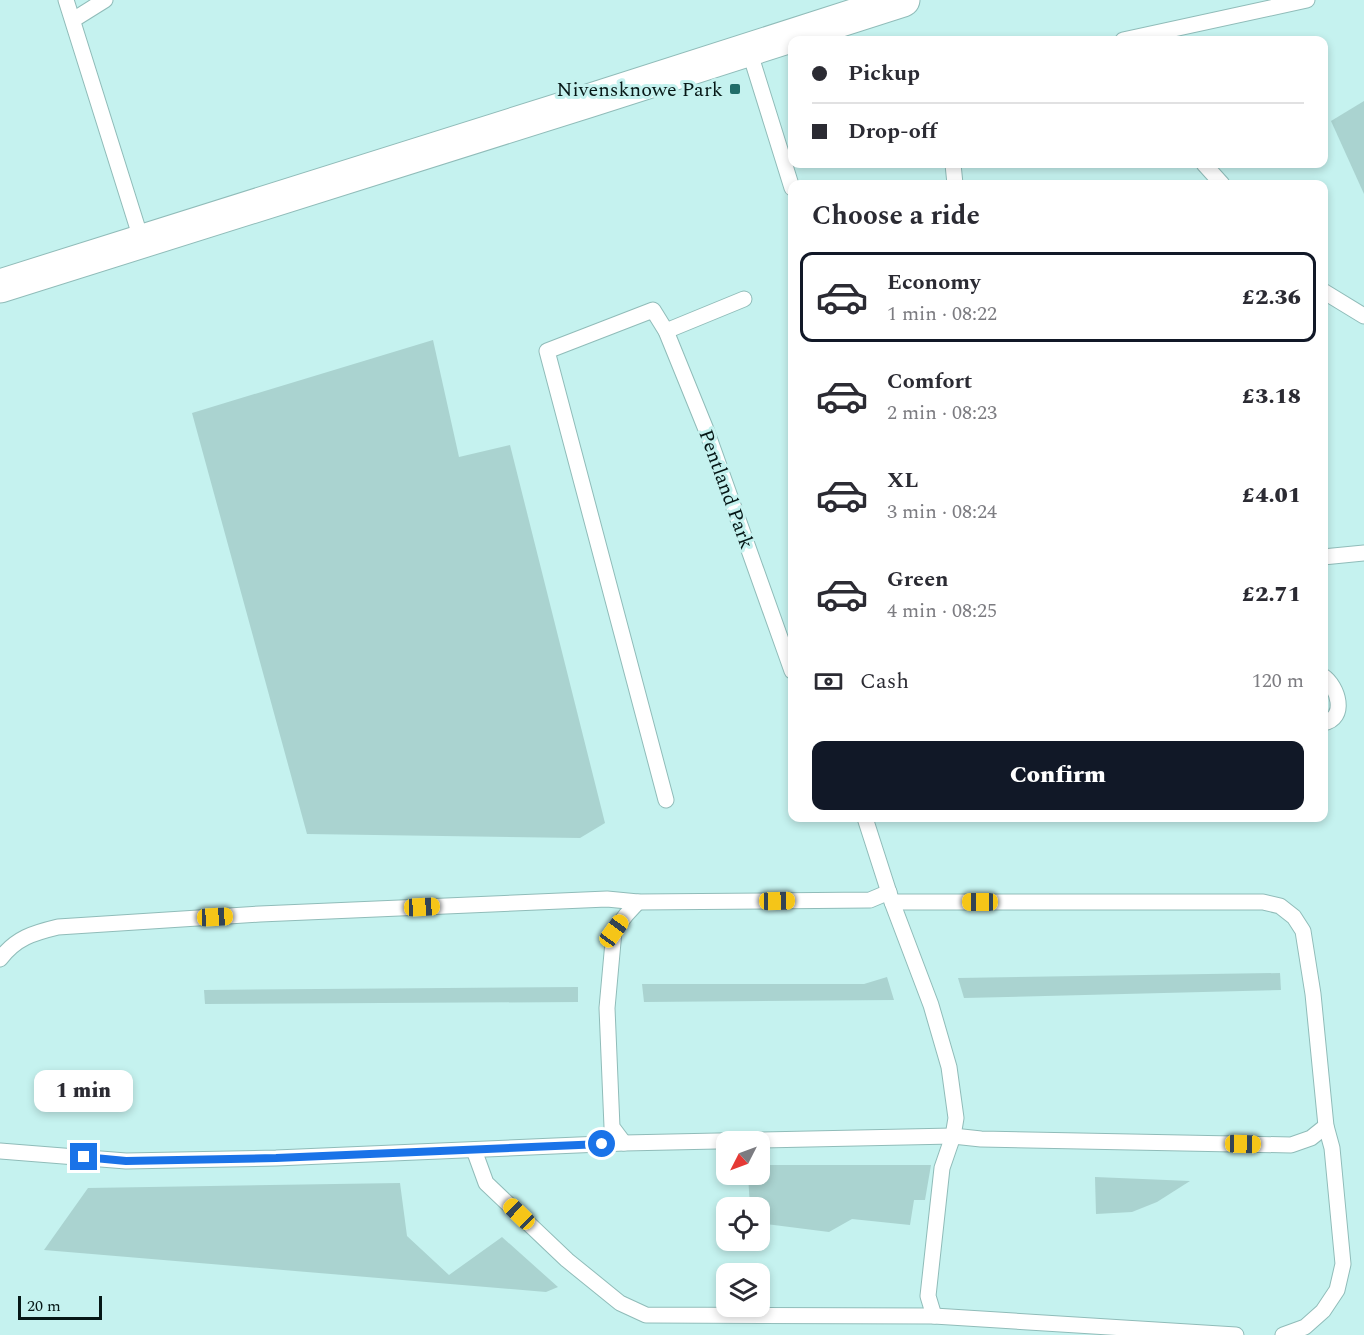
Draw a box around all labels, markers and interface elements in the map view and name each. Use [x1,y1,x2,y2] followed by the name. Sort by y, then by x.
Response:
[848,57,920,90] text: Pickup
[557,75,723,105] place label: Nivensknowe Park
[728,82,742,96] marker: Nivensknowe Park
[848,115,937,148] text: Drop-off
[812,195,980,237] text: Choose a ride
[887,266,980,299] text: Economy
[815,270,869,324] icon: car
[1242,281,1301,314] text: £2.36
[887,299,997,329] text: 1 min · 08:22
[887,365,972,398] text: Comfort
[815,369,869,423] icon: car
[1242,380,1301,413] text: £3.18
[887,398,997,428] text: 2 min · 08:23
[691,425,762,553] street label: Pentland Park
[887,464,918,497] text: XL
[815,468,869,522] icon: car
[1242,479,1301,512] text: £4.01
[887,497,997,527] text: 3 min · 08:24
[887,563,949,596] text: Green
[815,567,869,621] icon: car
[1242,578,1301,611] text: £2.71
[887,596,997,626] text: 4 min · 08:25
[812,665,845,698] icon: cash
[860,665,909,698] text: Cash
[1252,666,1304,696] text: 120 m
[812,741,1304,810] button: Confirm
[759,892,795,910] car
[962,893,998,911] car
[404,897,440,917] car
[197,907,233,927] car
[596,911,632,951] car
[34,1070,134,1112] callout: 1 min
[56,1076,111,1106] text: 1 min
[588,1130,615,1157] route start
[716,1131,770,1185] north arrow
[716,1131,770,1317] map controls
[1225,1135,1261,1153] car
[70,1143,97,1170] route end
[500,1195,538,1233] car
[716,1197,770,1251] button: locate
[716,1263,770,1317] button: layers
[18,1293,102,1320] scale bar
[27,1294,61,1318] text: 20 m

